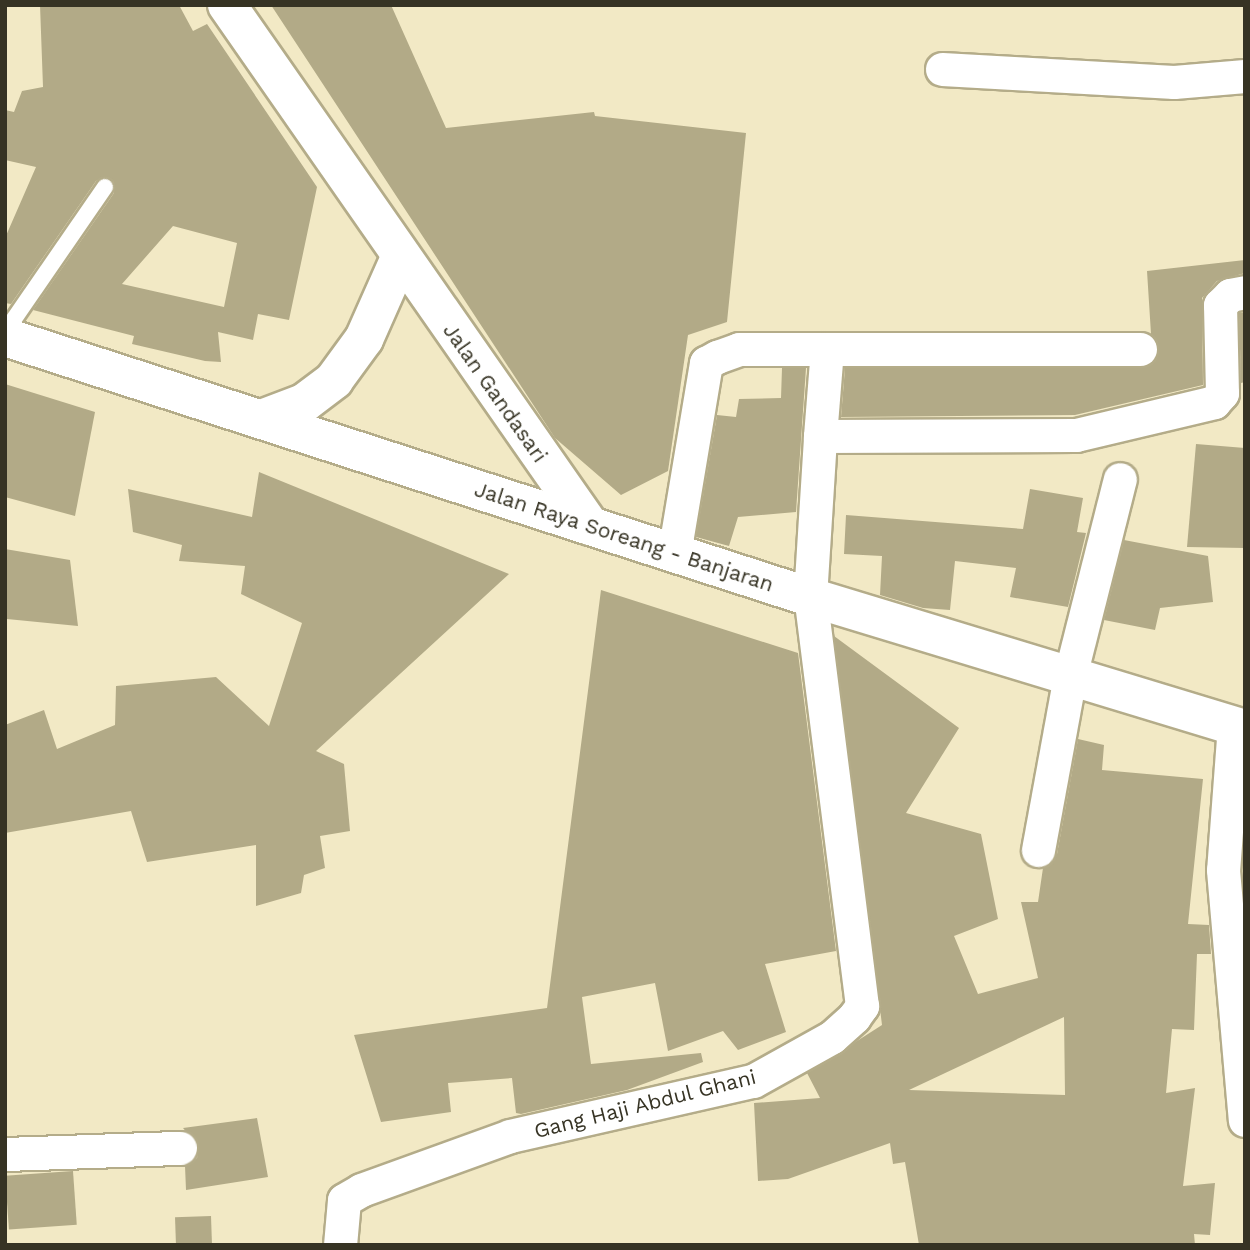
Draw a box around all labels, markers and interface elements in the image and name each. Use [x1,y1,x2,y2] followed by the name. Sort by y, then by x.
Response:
[438,319,552,467] street label: Jalan Gandasari
[471,477,777,597] street label: Jalan Raya Soreang - Banjaran
[531,1064,759,1144] street label: Gang Haji Abdul Ghani

